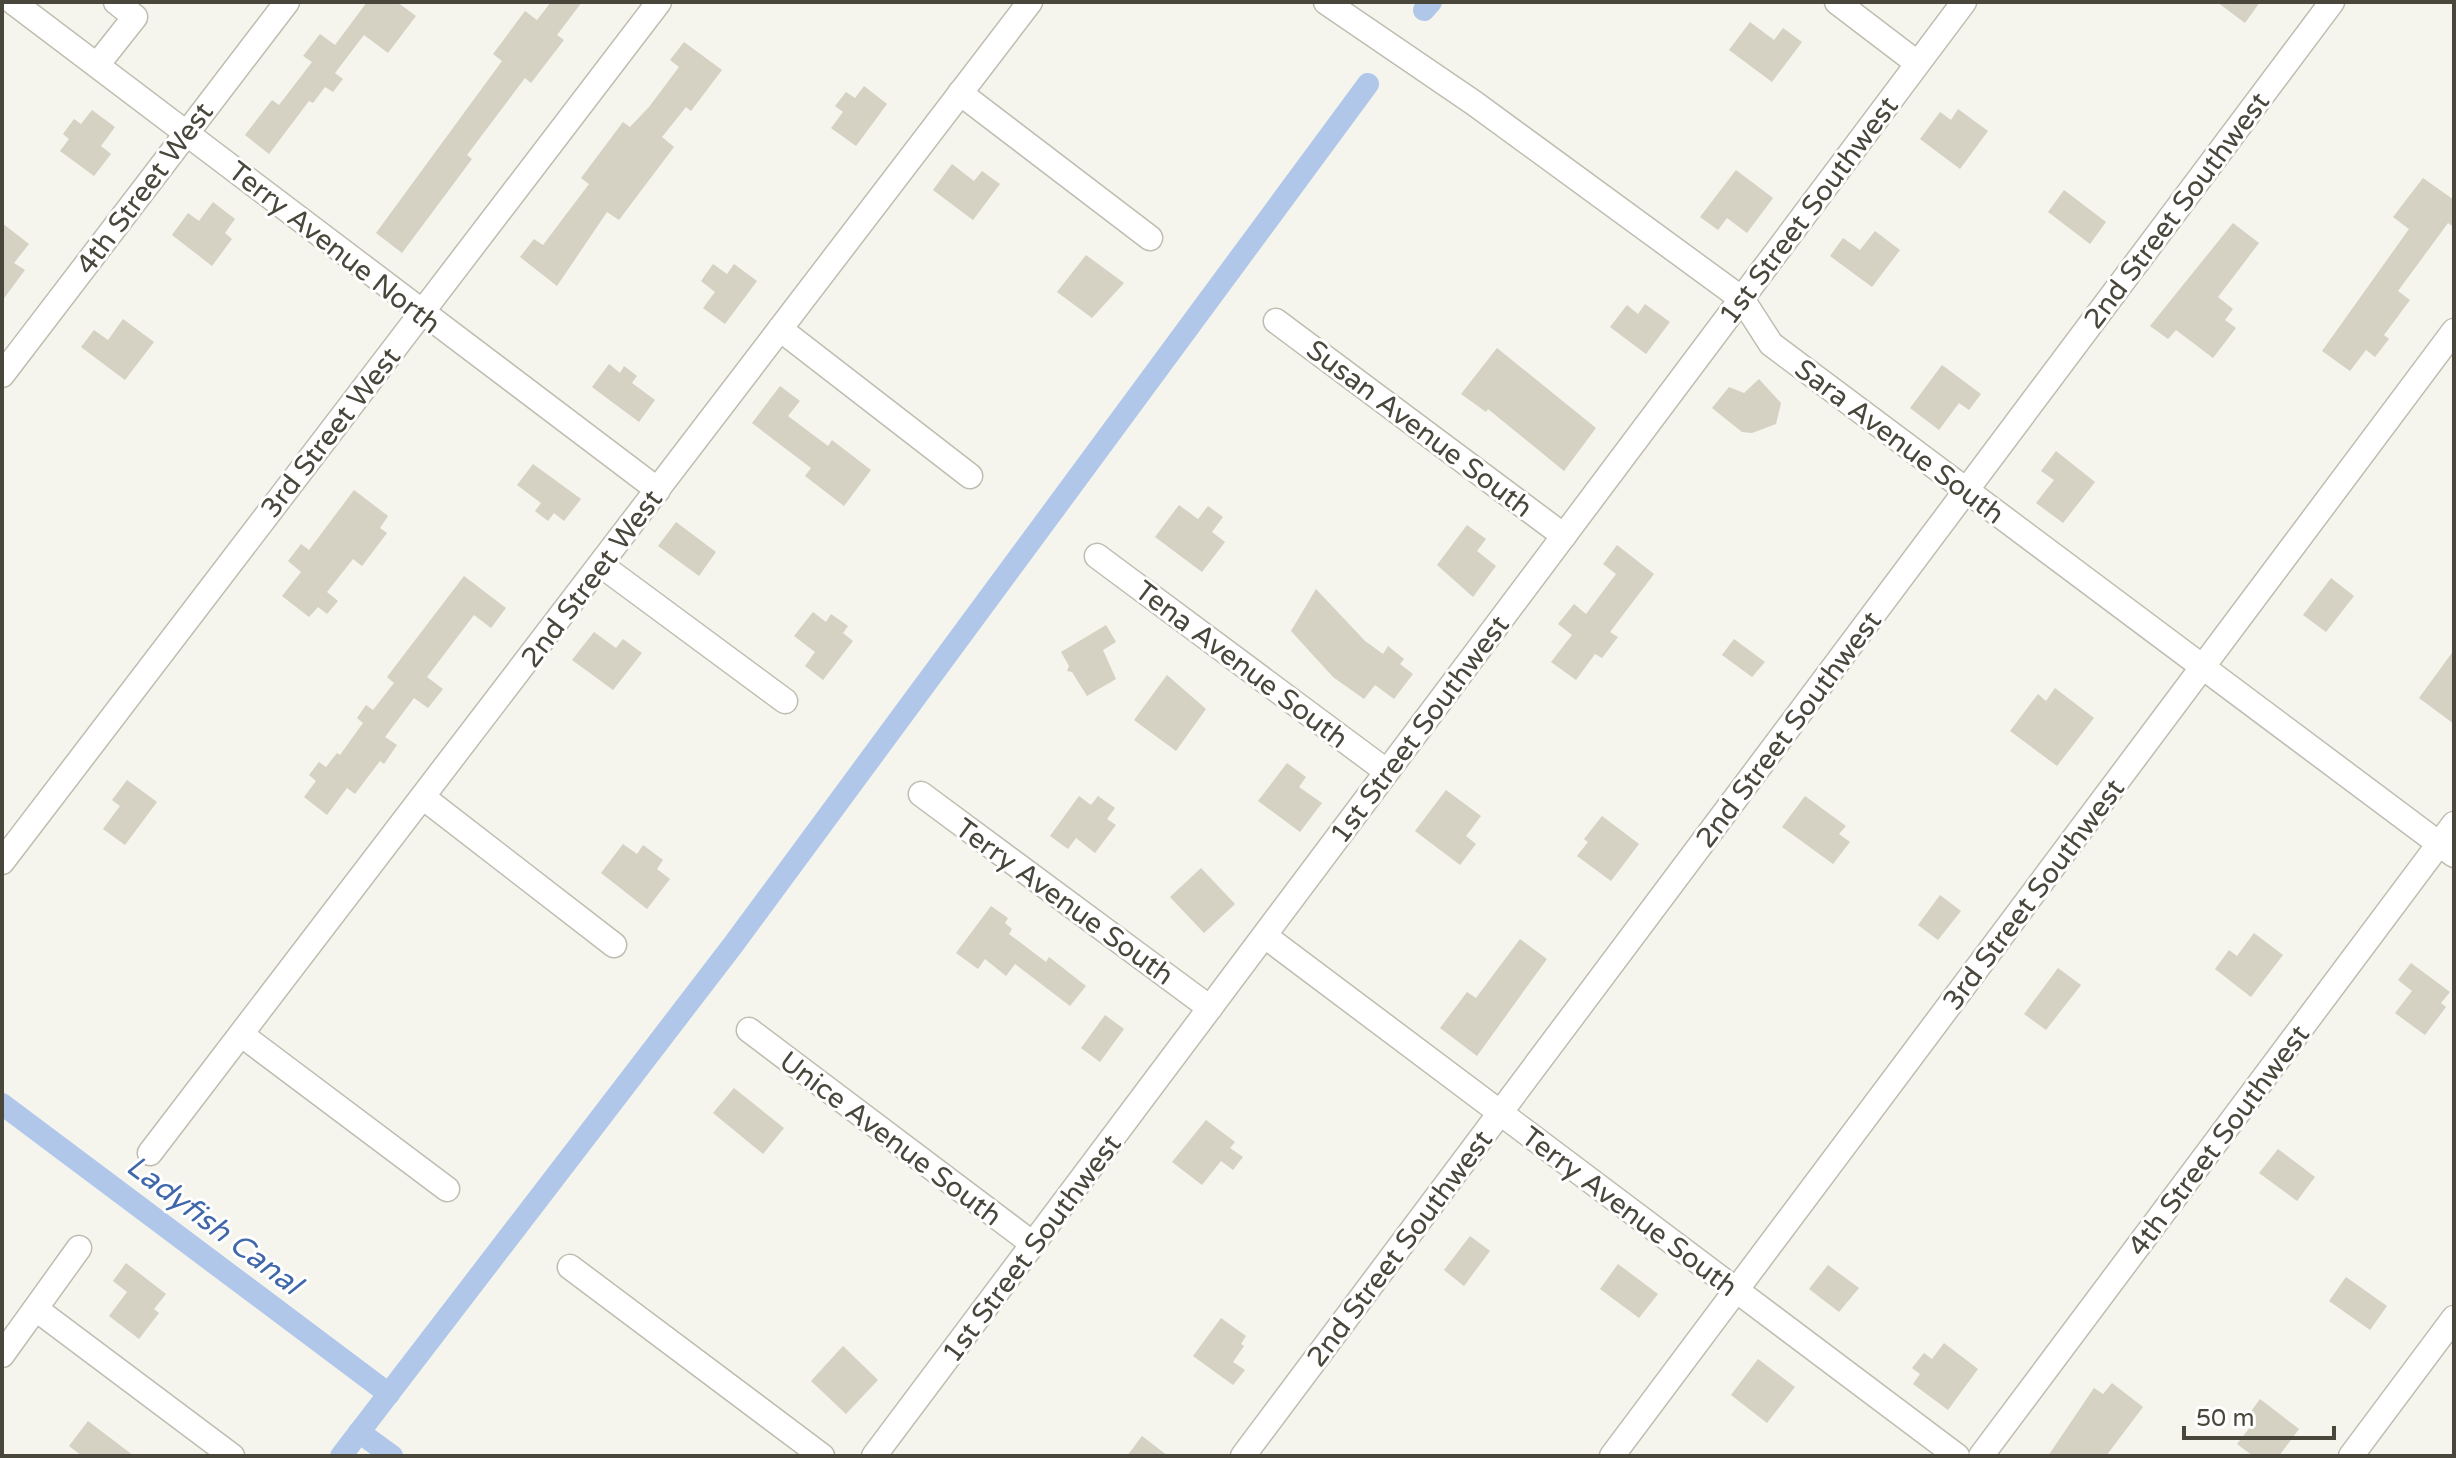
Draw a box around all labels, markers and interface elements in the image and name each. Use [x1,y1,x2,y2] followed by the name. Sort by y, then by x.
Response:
[2077,85,2277,336] street label: 2nd Street Southwest
[1712,90,1906,331] street label: 1st Street Southwest
[69,96,221,281] street label: 4th Street West
[221,154,447,341] street label: Terry Avenue North
[1300,333,1539,525] street label: Susan Avenue South
[254,340,408,525] street label: 3rd Street West
[1788,352,2011,532] street label: Sara Avenue South
[514,483,670,674] street label: 2nd Street West
[1128,574,1355,756] street label: Tena Avenue South
[1689,604,1889,855] street label: 2nd Street Southwest
[1323,609,1517,850] street label: 1st Street Southwest
[1936,772,2132,1017] street label: 3rd Street Southwest
[949,811,1180,992] street label: Terry Avenue South
[2121,1018,2317,1263] street label: 4th Street Southwest
[773,1044,1008,1233] street label: Unice Avenue South
[1515,1120,1744,1304] street label: Terry Avenue South
[1300,1123,1500,1374] street label: 2nd Street Southwest
[935,1128,1129,1369] street label: 1st Street Southwest
[119,1148,311,1305] water label: Ladyfish Canal
[2184,1390,2334,1440] scale bar
[2196,1404,2254,1433] text: 50 m

